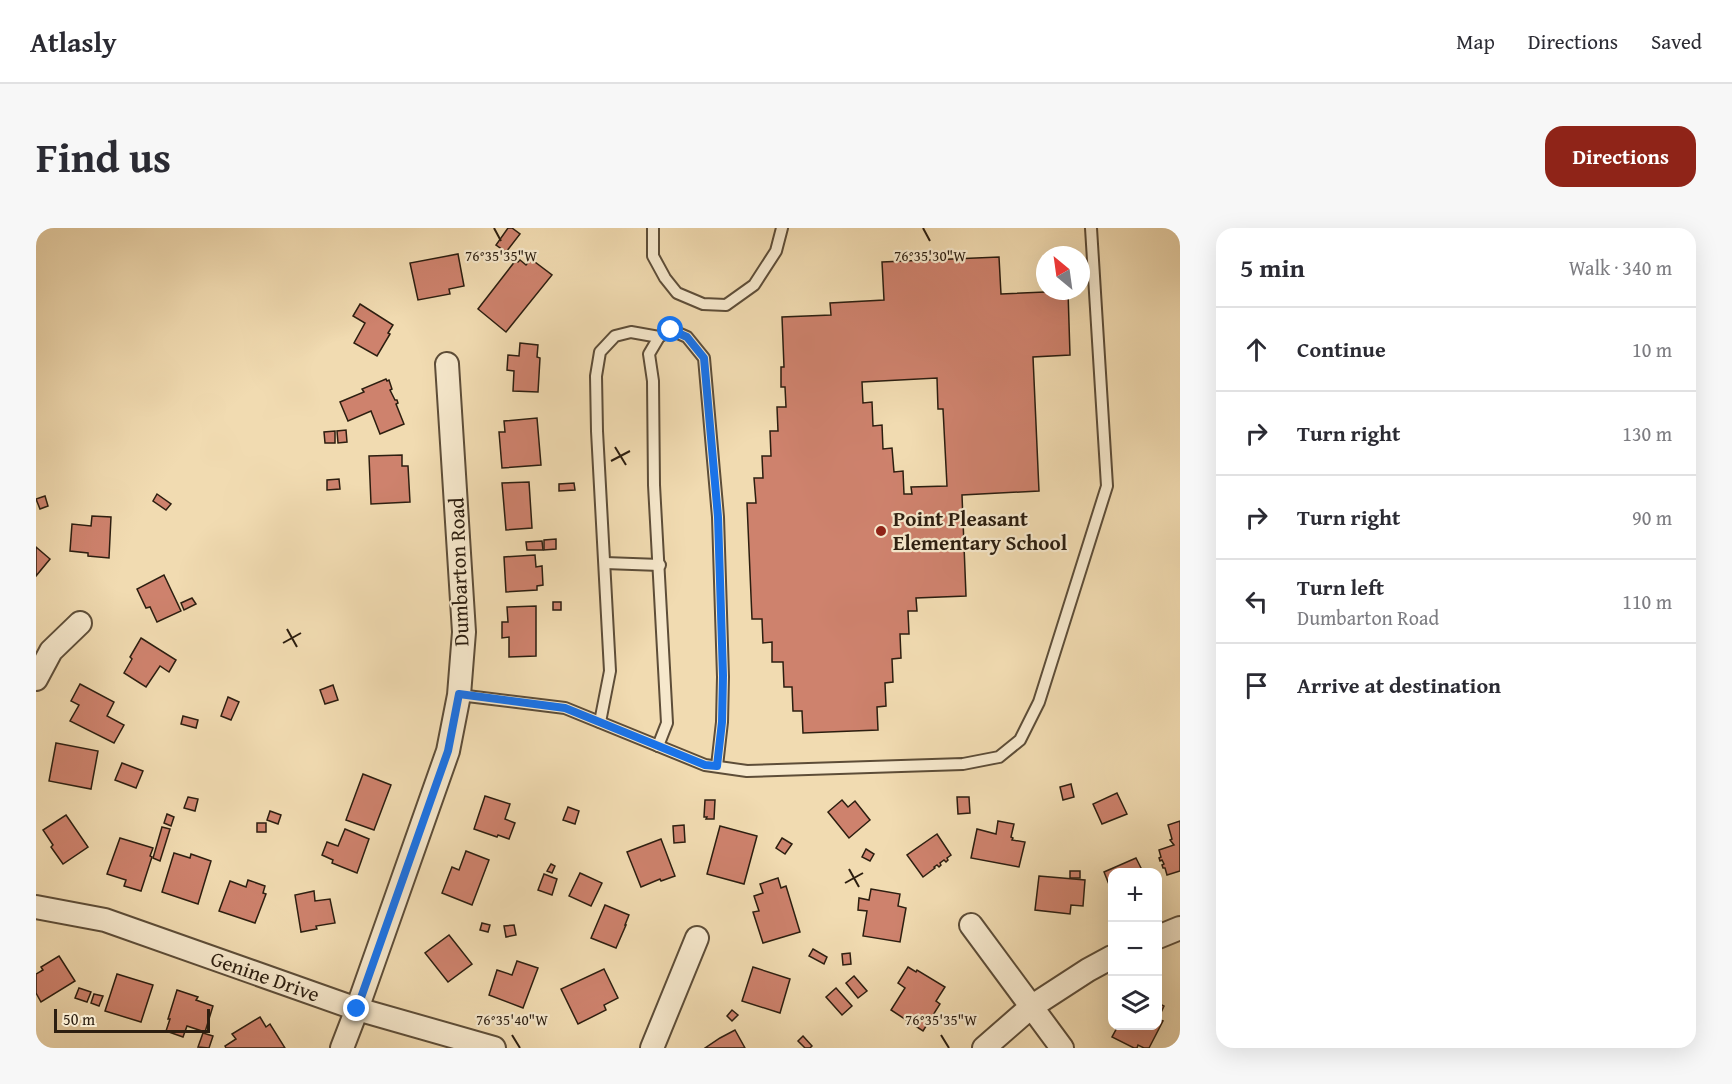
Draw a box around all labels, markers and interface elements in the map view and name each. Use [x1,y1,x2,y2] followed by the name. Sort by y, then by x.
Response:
[30,21,117,62] text: Atlasly
[1456,26,1495,57] text: Map
[1528,26,1618,57] text: Directions
[1651,26,1702,57] text: Saved
[36,126,171,187] text: Find us
[1545,126,1696,187] button: Directions
[465,245,537,266] text: 76°35'35"W
[894,245,966,266] text: 76°35'30"W
[1036,246,1090,300] north arrow
[1240,248,1305,287] text: 5 min
[1569,253,1672,282] text: Walk · 340 m
[657,316,683,342] route start
[1240,333,1273,366] icon: ahead
[1297,333,1386,365] text: Continue
[1632,335,1672,364] text: 10 m
[1240,417,1273,450] icon: right
[1297,417,1400,449] text: Turn right
[1622,419,1672,448] text: 130 m
[440,496,477,647] street label: Dumbarton Road
[1240,501,1273,534] icon: right
[1297,501,1400,533] text: Turn right
[893,503,1068,558] place label: Point Pleasant Elementary School
[1632,503,1672,532] text: 90 m
[874,524,888,538] marker: Point Pleasant Elementary School
[1297,571,1384,603] text: Turn left
[1240,585,1273,618] icon: left
[1622,587,1672,616] text: 110 m
[1297,603,1439,632] text: Dumbarton Road
[1240,669,1273,702] icon: arrive
[1297,669,1501,701] text: Arrive at destination
[1108,868,1162,1030] map controls
[1108,868,1162,922] button: +
[1108,922,1162,976] button: −
[207,943,324,1010] street label: Genine Drive
[1108,976,1162,1030] button: layers
[343,995,369,1021] route end
[54,1006,210,1034] scale bar
[63,1007,95,1031] text: 50 m
[476,1009,548,1030] text: 76°35'40"W
[905,1009,977,1030] text: 76°35'35"W

